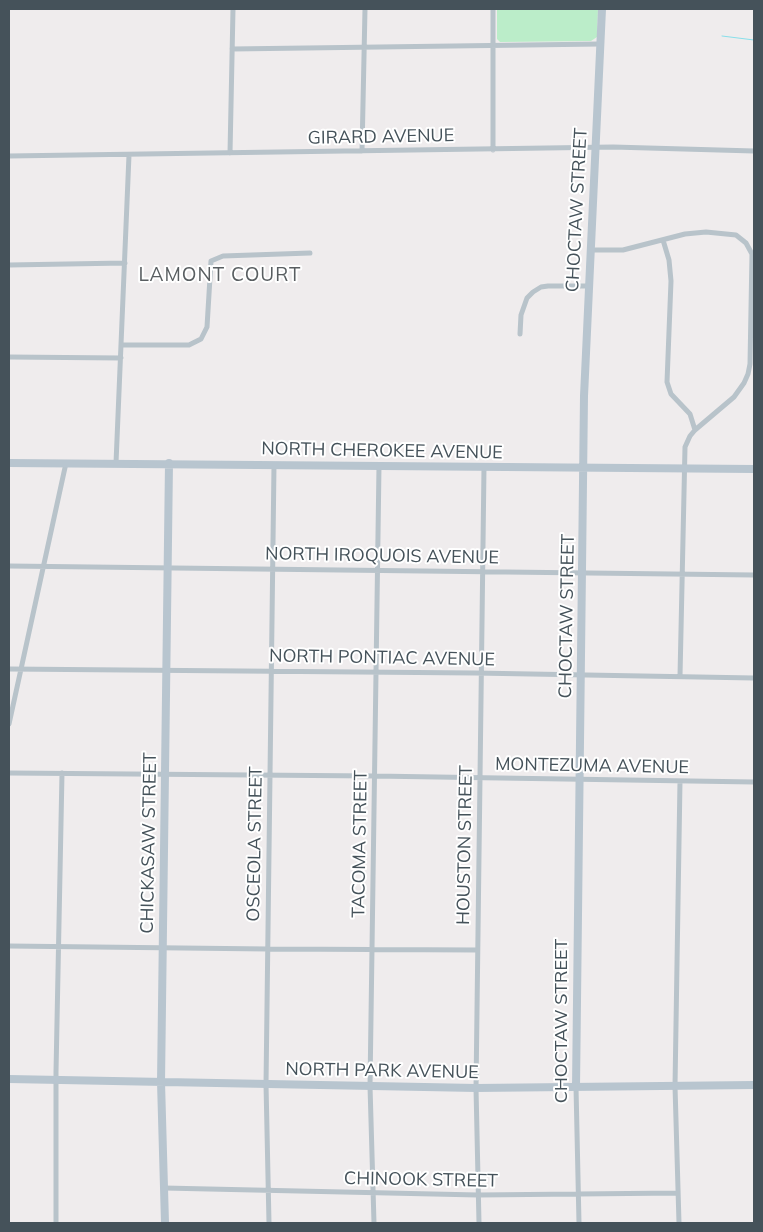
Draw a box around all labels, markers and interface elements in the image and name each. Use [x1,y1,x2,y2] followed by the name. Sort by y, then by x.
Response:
[308,125,454,149] street label: GIRARD AVENUE
[562,127,592,293] street label: CHOCTAW STREET
[137,264,303,286] district label: LAMONT COURT
[261,438,503,464] street label: NORTH CHEROKEE AVENUE
[555,533,579,699] street label: CHOCTAW STREET
[265,543,499,569] street label: NORTH IROQUOIS AVENUE
[269,645,495,671] street label: NORTH PONTIAC AVENUE
[137,752,161,934] street label: CHICKASAW STREET
[495,754,689,778] street label: MONTEZUMA AVENUE
[453,765,477,925] street label: HOUSTON STREET
[243,766,267,922] street label: OSCEOLA STREET
[348,770,372,918] street label: TACOMA STREET
[551,939,573,1103] street label: CHOCTAW STREET
[285,1059,479,1083] street label: NORTH PARK AVENUE
[344,1168,498,1192] street label: CHINOOK STREET

